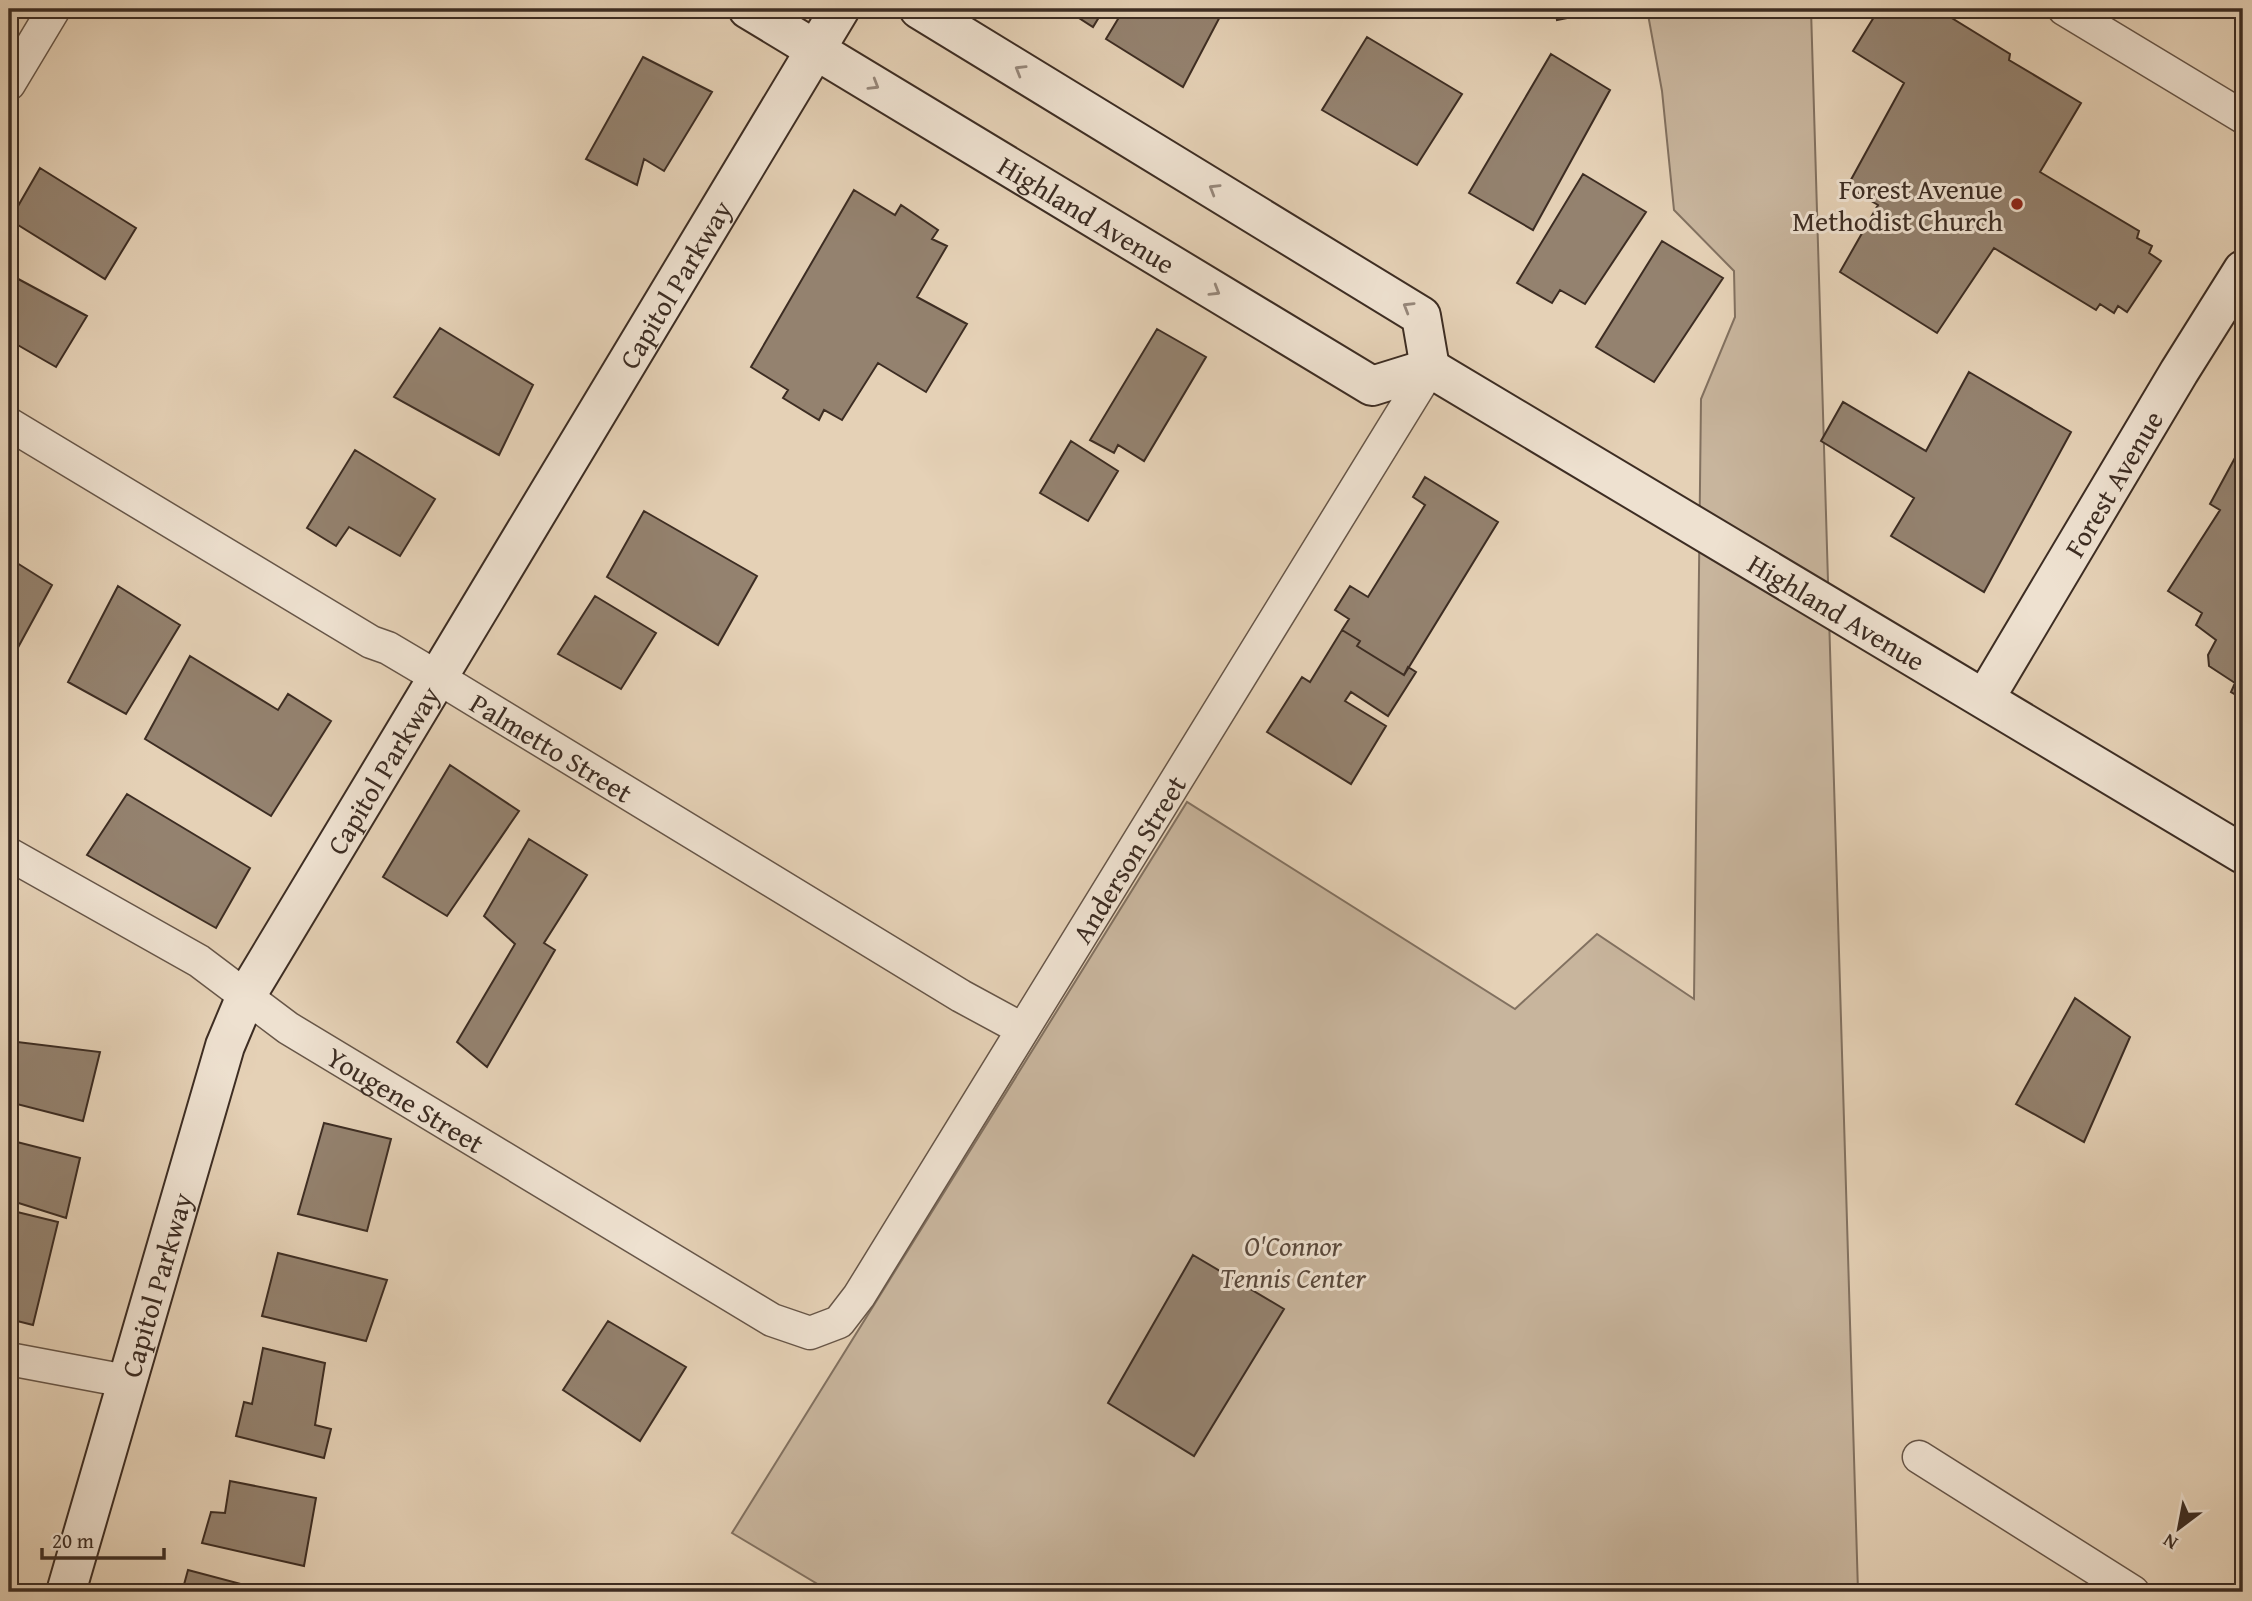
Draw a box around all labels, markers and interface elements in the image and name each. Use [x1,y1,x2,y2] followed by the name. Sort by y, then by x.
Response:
[1014,66,1027,79] one-way arrow
[866,77,879,90] one-way arrow
[991,144,1183,283] street label: Highland Avenue
[1792,168,2003,241] place label: Forest Avenue Methodist Church
[1208,184,1221,197] one-way arrow
[608,192,741,376] street label: Capitol Parkway
[2009,196,2025,212] marker: Forest Avenue Methodist Church
[1207,283,1220,296] one-way arrow
[1403,303,1416,316] one-way arrow
[2053,402,2173,564] street label: Forest Avenue
[1741,542,1933,680] street label: Highland Avenue
[316,678,449,862] street label: Capitol Parkway
[463,682,641,812] street label: Palmetto Street
[1061,767,1195,951] street label: Anderson Street
[319,1036,492,1163] street label: Yougene Street
[109,1188,202,1382] street label: Capitol Parkway
[1220,1225,1368,1298] park label: O'Connor Tennis Center
[2144,1492,2214,1562] north arrow
[42,1517,164,1561] scale bar
[52,1525,94,1556] text: 20 m
[2157,1527,2183,1558] text: N

